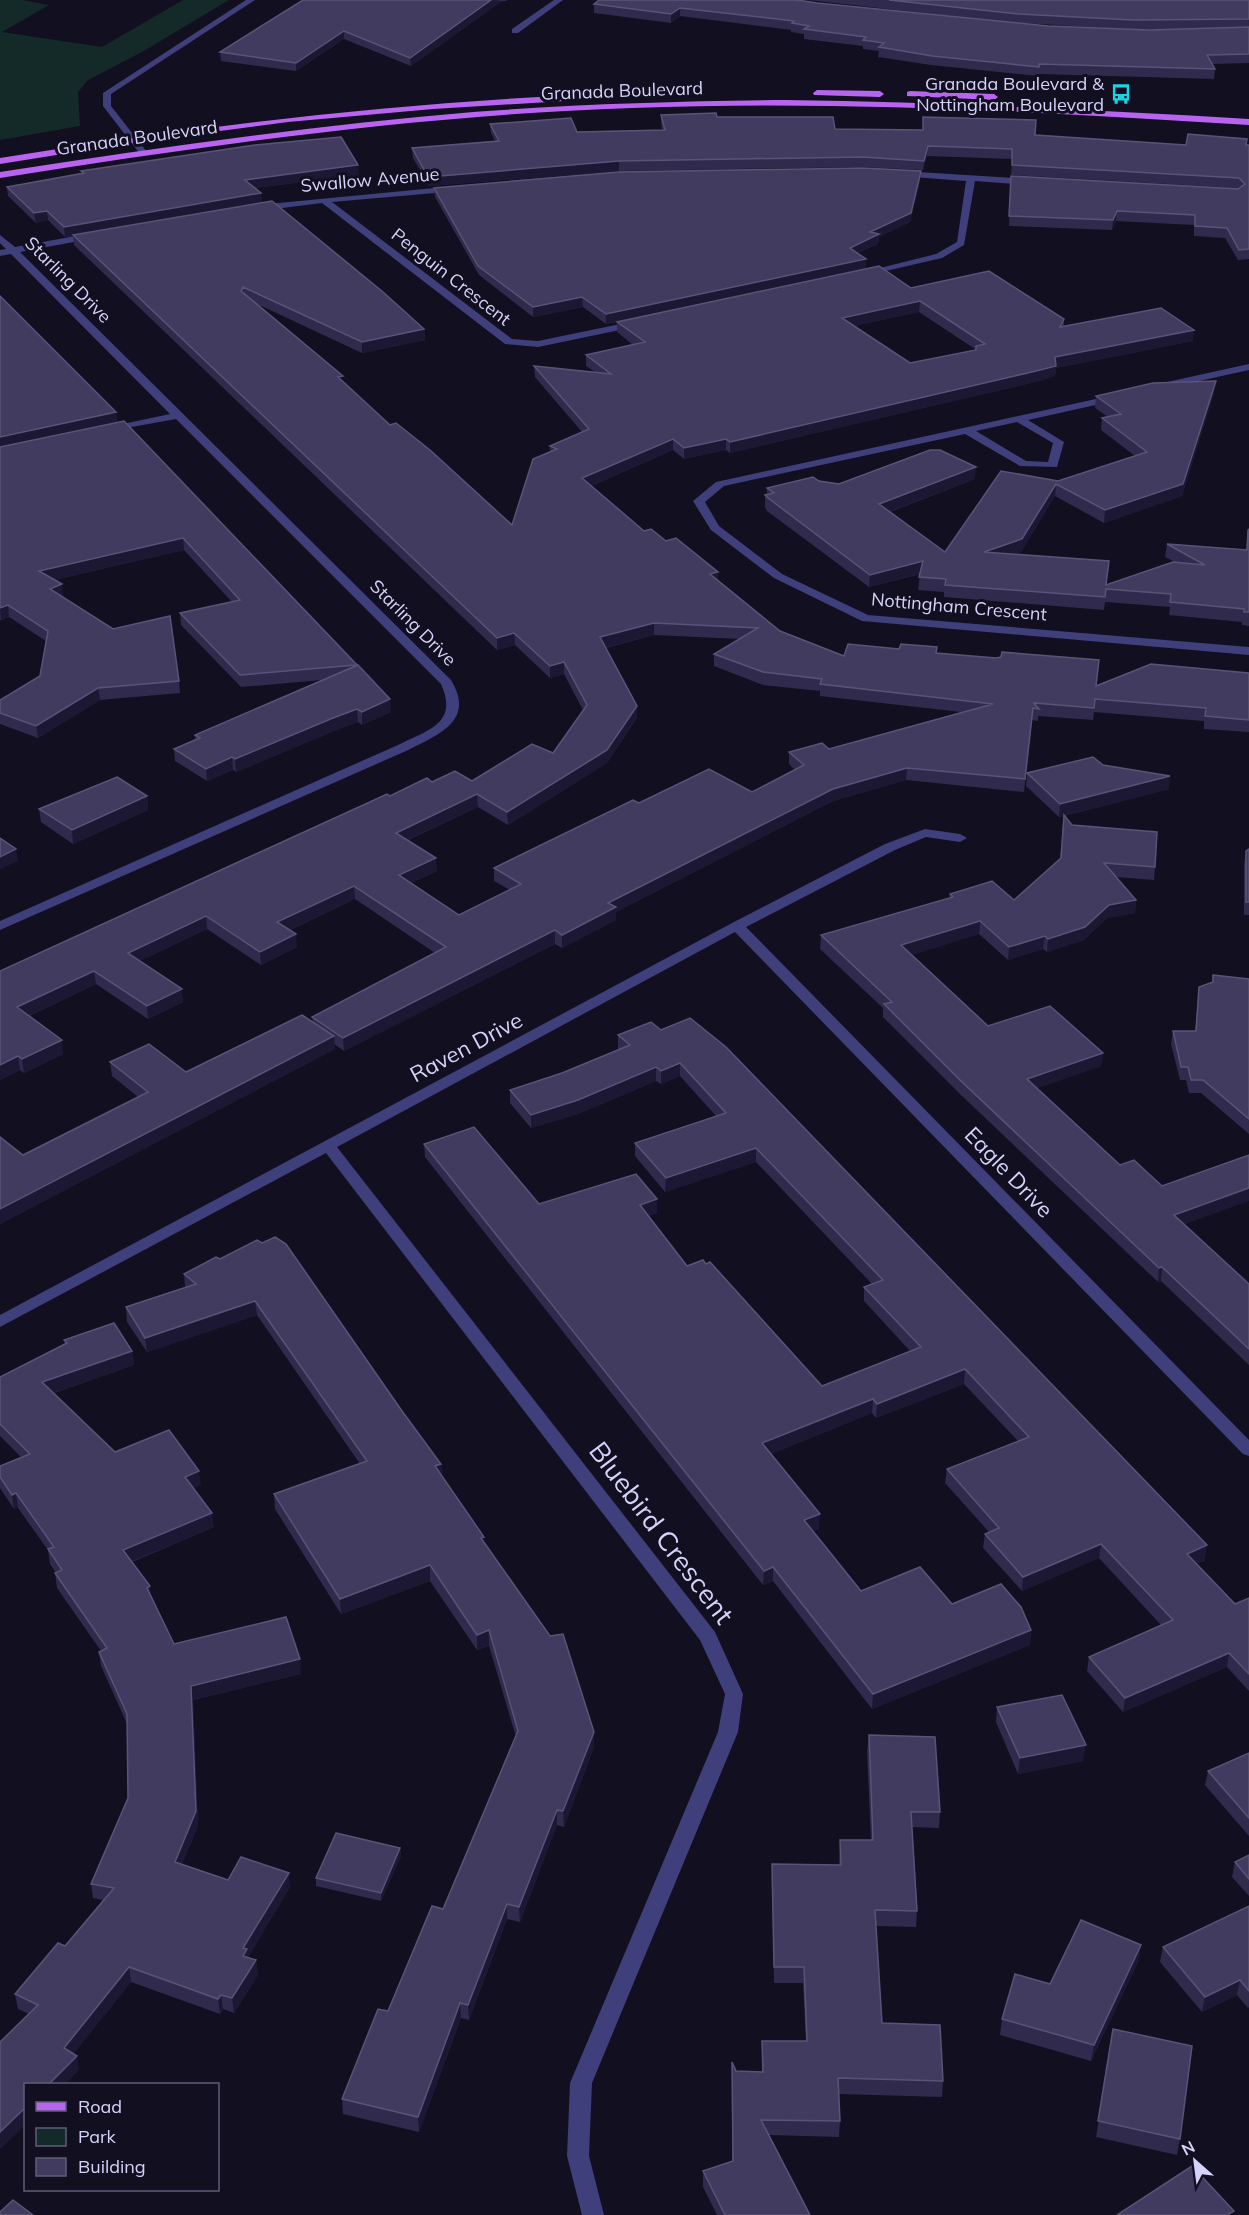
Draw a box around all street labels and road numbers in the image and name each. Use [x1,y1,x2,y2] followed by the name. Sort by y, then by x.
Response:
[540,76,703,105] street label: Granada Boulevard
[55,115,219,160] street label: Granada Boulevard
[300,162,440,197] street label: Swallow Avenue
[387,223,516,330] street label: Penguin Crescent
[20,232,116,328] street label: Starling Drive
[365,575,461,671] street label: Starling Drive
[870,587,1048,626] street label: Nottingham Crescent
[405,1006,527,1088] street label: Raven Drive
[959,1121,1059,1223] street label: Eagle Drive
[582,1434,742,1630] street label: Bluebird Crescent

